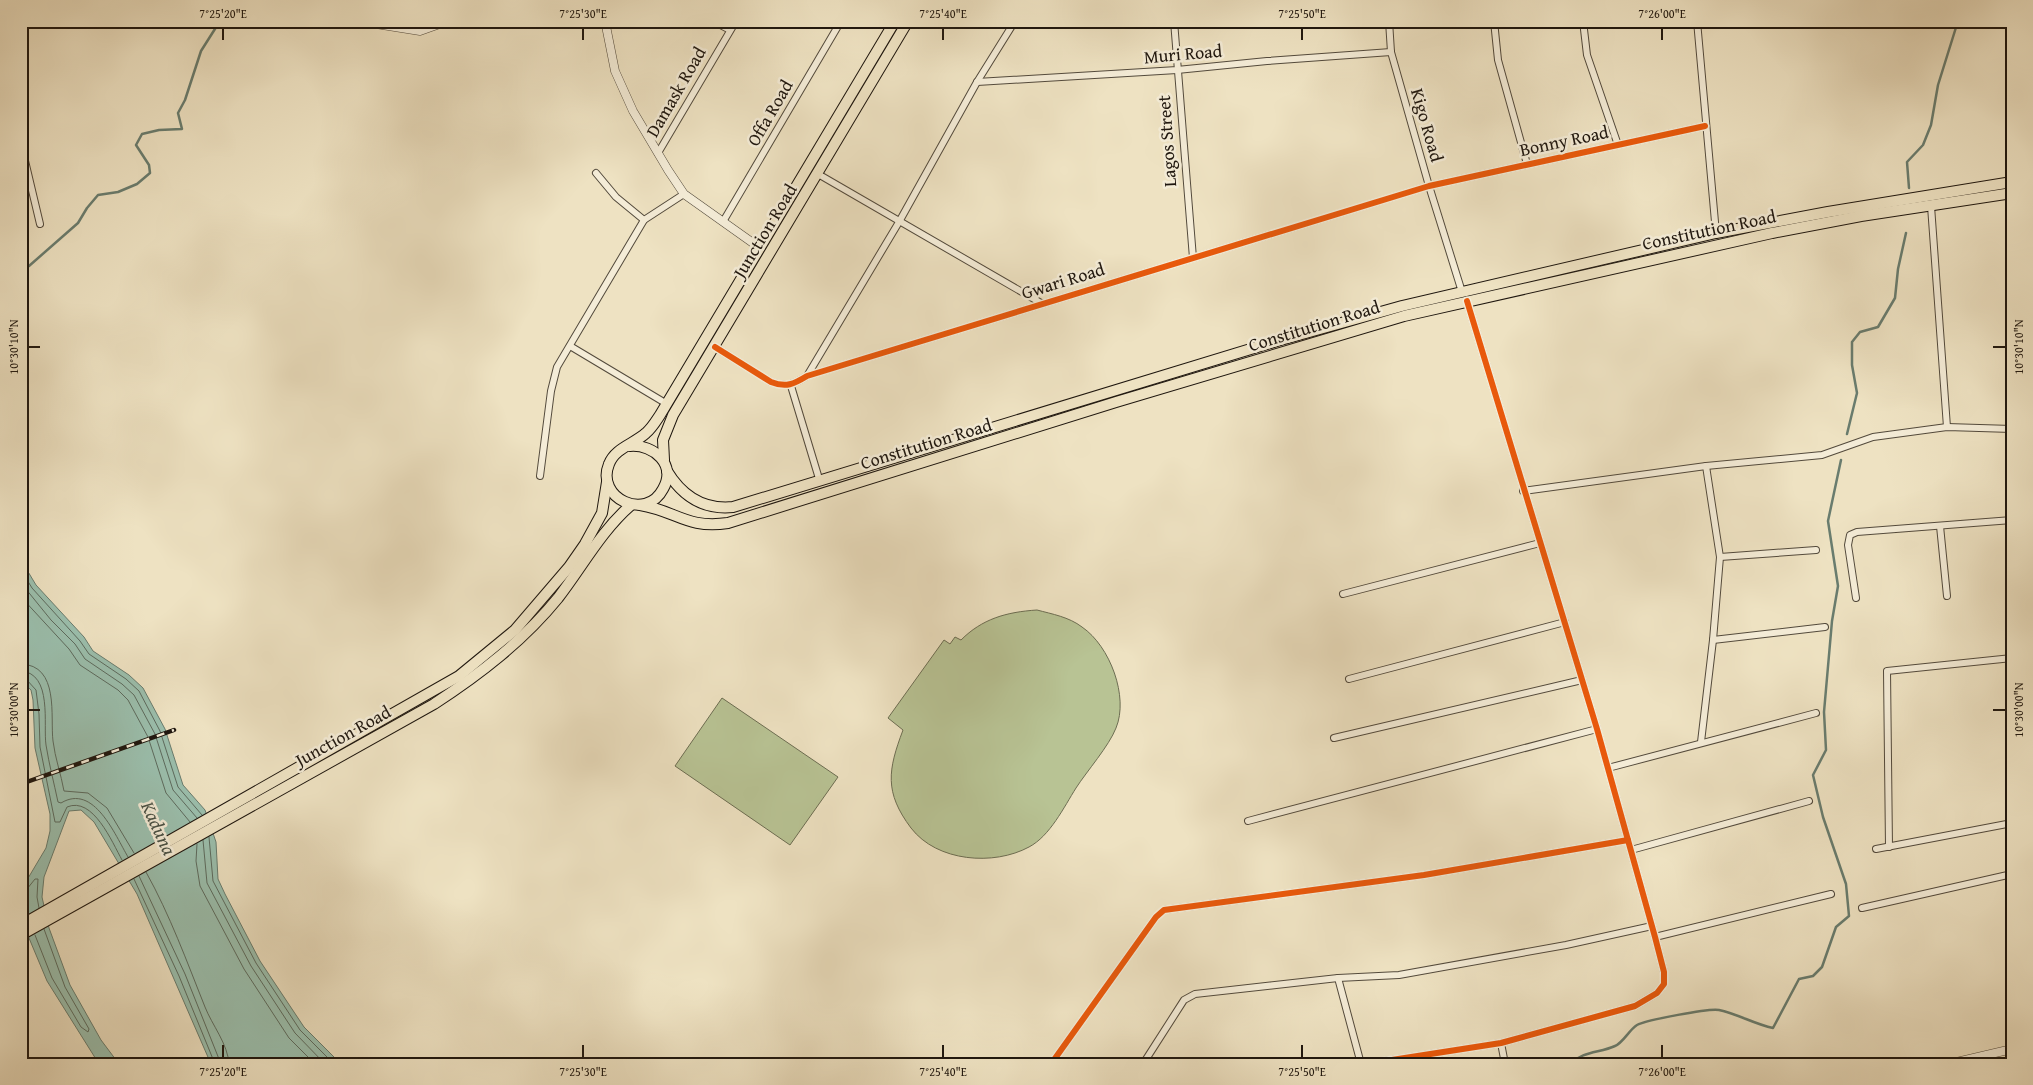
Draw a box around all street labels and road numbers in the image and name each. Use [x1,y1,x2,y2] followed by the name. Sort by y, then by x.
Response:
[1143,37,1224,70] street label: Muri Road
[639,41,713,142] street label: Damask Road
[740,74,800,151] street label: Offa Road
[1404,85,1451,165] street label: Kigo Road
[1150,94,1183,188] street label: Lagos Street
[1517,118,1611,163] street label: Bonny Road
[725,178,804,285] street label: Junction Road
[1640,202,1779,257] street label: Constitution Road
[1018,255,1108,306] street label: Gwari Road
[1245,293,1383,358] street label: Constitution Road
[857,411,995,476] street label: Constitution Road
[288,698,396,774] street label: Junction Road

